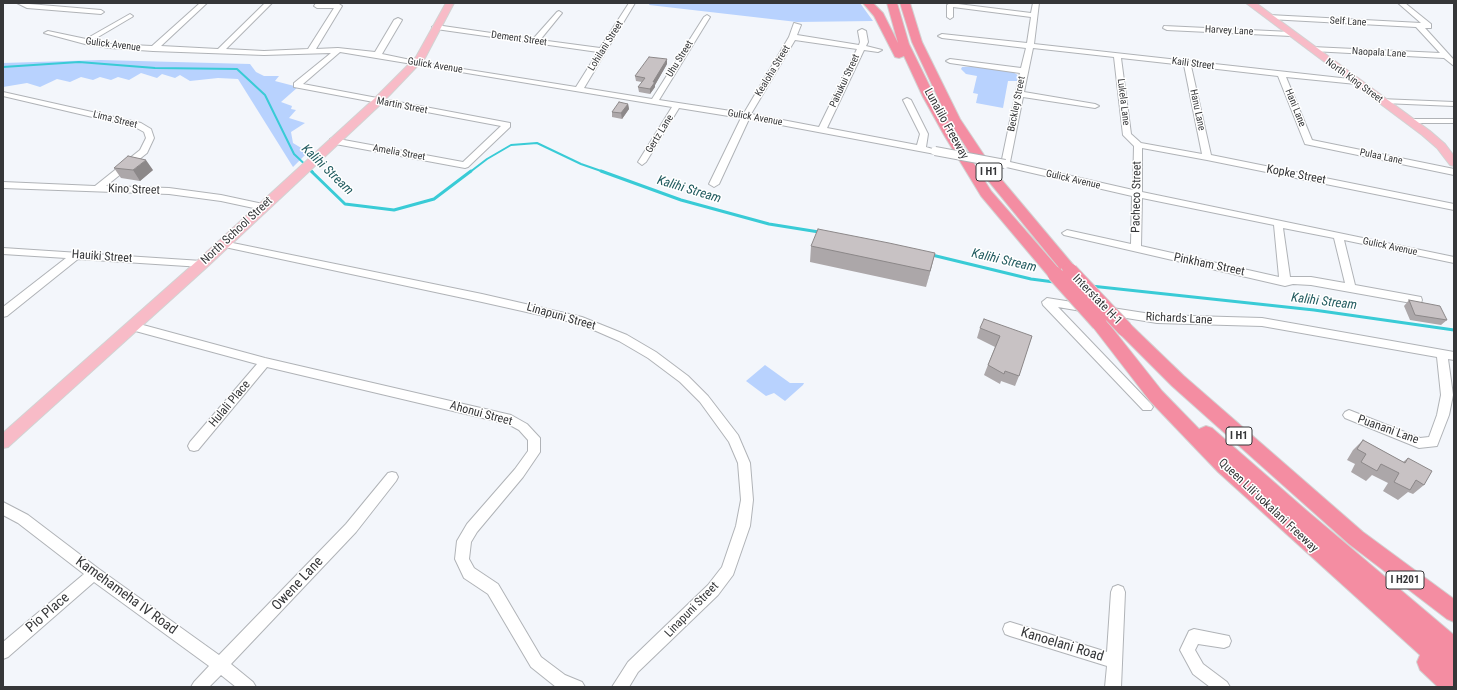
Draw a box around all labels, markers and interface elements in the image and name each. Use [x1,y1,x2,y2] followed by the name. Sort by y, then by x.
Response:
[1329,15,1367,29] street label: Self Lane
[586,19,626,73] street label: Lohilani Street
[1204,24,1254,38] street label: Harvey Lane
[490,29,548,49] street label: Dement Street
[85,36,141,54] street label: Gulick Avenue
[664,38,696,80] street label: Uhu Street
[753,43,793,99] street label: Kealoha Street
[1352,46,1406,60] street label: Naopala Lane
[827,52,863,110] street label: Pahukui Street
[1171,55,1215,73] street label: Kaili Street
[407,56,463,76] street label: Gulick Avenue
[1323,56,1385,106] street label: North King Street
[1006,75,1028,133] street label: Beckley Street
[1114,78,1132,126] street label: Lukela Lane
[921,86,971,162] street label: Lunalilo Freeway
[1282,87,1308,129] street label: Hani Lane
[1187,88,1207,132] street label: Hanu Lane
[376,95,428,117] street label: Martin Street
[727,107,783,129] street label: Gulick Avenue
[92,109,138,131] street label: Lima Street
[644,113,676,155] street label: Gertz Lane
[298,141,356,199] water label: Kalihi Stream
[372,142,426,164] street label: Amelia Street
[1358,147,1404,167] street label: Pulaa Lane
[1129,161,1145,233] street label: Pacheco Street
[1265,162,1327,188] street label: Kopke Street
[976,163,1002,181] road number: I H1
[1045,168,1101,192] street label: Gulick Avenue
[655,173,723,207] water label: Kalihi Stream
[108,182,160,198] street label: Kino Street
[198,194,276,268] street label: North School Street
[1362,235,1418,259] street label: Gulick Avenue
[970,246,1038,276] water label: Kalihi Stream
[71,248,133,266] street label: Hauiki Street
[1172,250,1246,280] street label: Pinkham Street
[1069,272,1125,328] street label: Interstate H-1
[1290,290,1358,314] water label: Kalihi Stream
[525,300,597,334] street label: Linapuni Street
[1145,310,1213,328] street label: Richards Lane
[206,378,254,430] street label: Hulali Place
[448,399,514,429] street label: Ahonui Street
[1355,412,1421,448] street label: Puanani Lane
[1226,427,1252,445] road number: I H1
[1215,456,1321,556] street label: Queen Liliʻuokalani Freeway
[72,554,180,638] street label: Kamehameha IV Road
[269,554,327,614] street label: Owene Lane
[1386,571,1424,589] road number: I H201
[662,579,722,641] street label: Linapuni Street
[23,590,73,636] street label: Pio Place
[1018,624,1106,666] street label: Kanoelani Road

